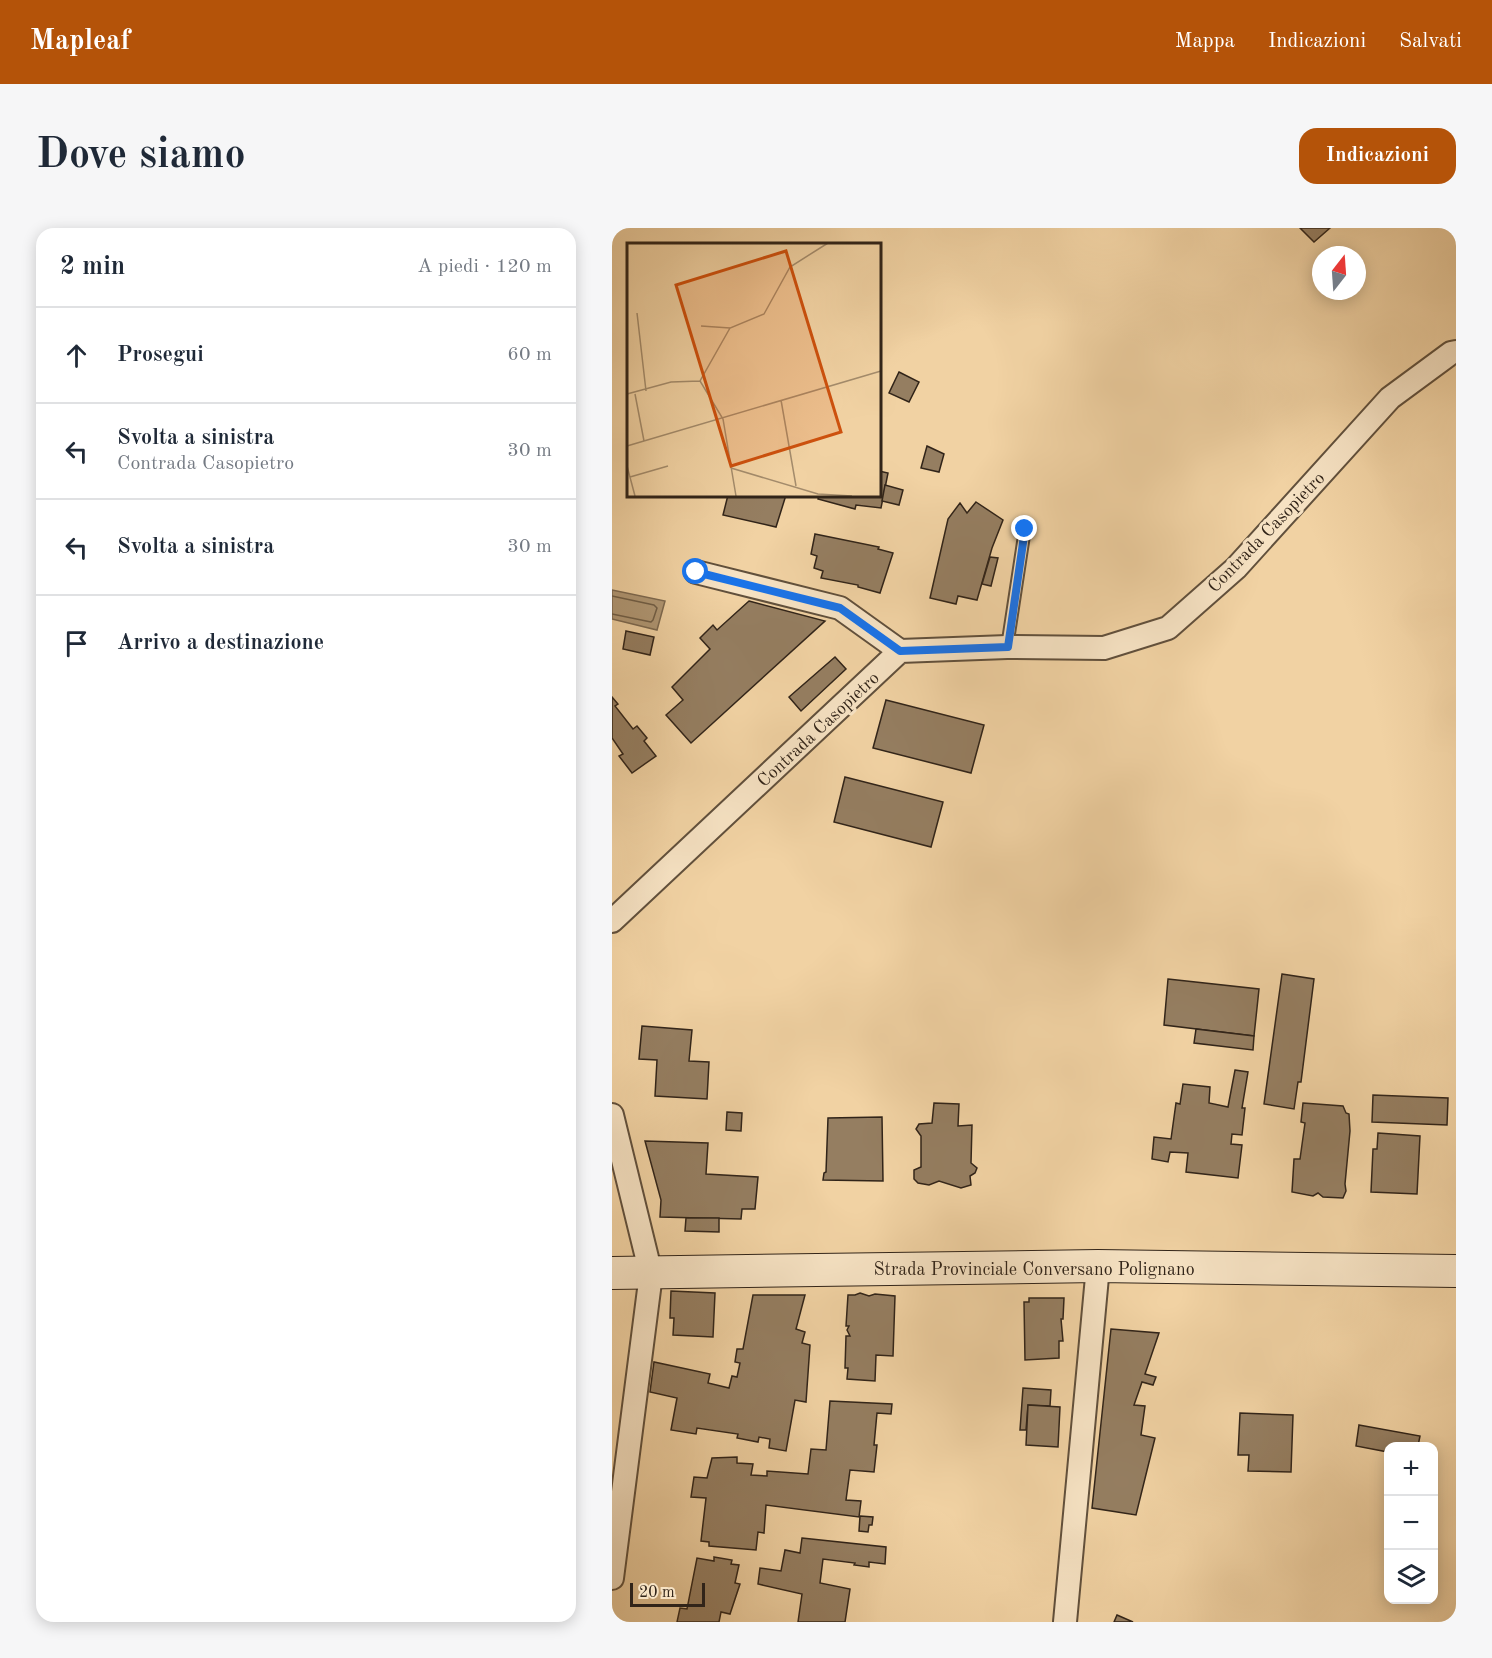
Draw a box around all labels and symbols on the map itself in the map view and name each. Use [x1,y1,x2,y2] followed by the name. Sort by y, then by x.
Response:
[627,243,880,496] inset map
[1312,246,1366,300] north arrow
[1205,469,1329,596] street label: Contrada Casopietro
[1011,515,1037,541] route end
[682,558,708,584] route start
[754,669,883,791] street label: Contrada Casopietro
[873,1261,1195,1279] street label: Strada Provinciale Conversano Polignano
[630,1580,705,1608] scale bar

